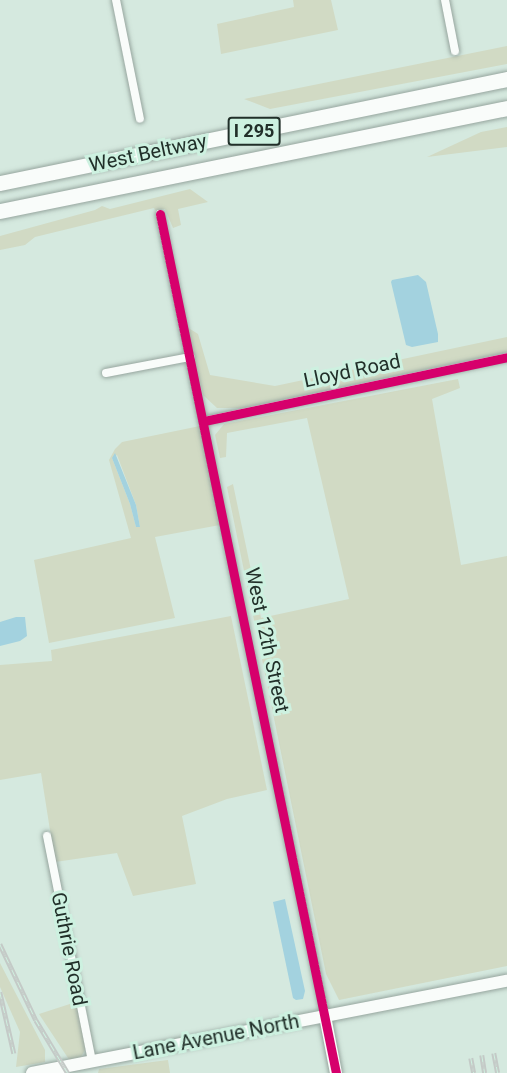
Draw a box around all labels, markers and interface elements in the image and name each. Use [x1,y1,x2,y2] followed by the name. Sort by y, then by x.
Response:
[227,116,281,146] road number: I 295
[87,129,209,177] street label: West Beltway
[301,349,403,393] street label: Lloyd Road
[240,565,294,715] street label: West 12th Street
[46,890,92,1008] street label: Guthrie Road
[131,1009,301,1065] street label: Lane Avenue North

